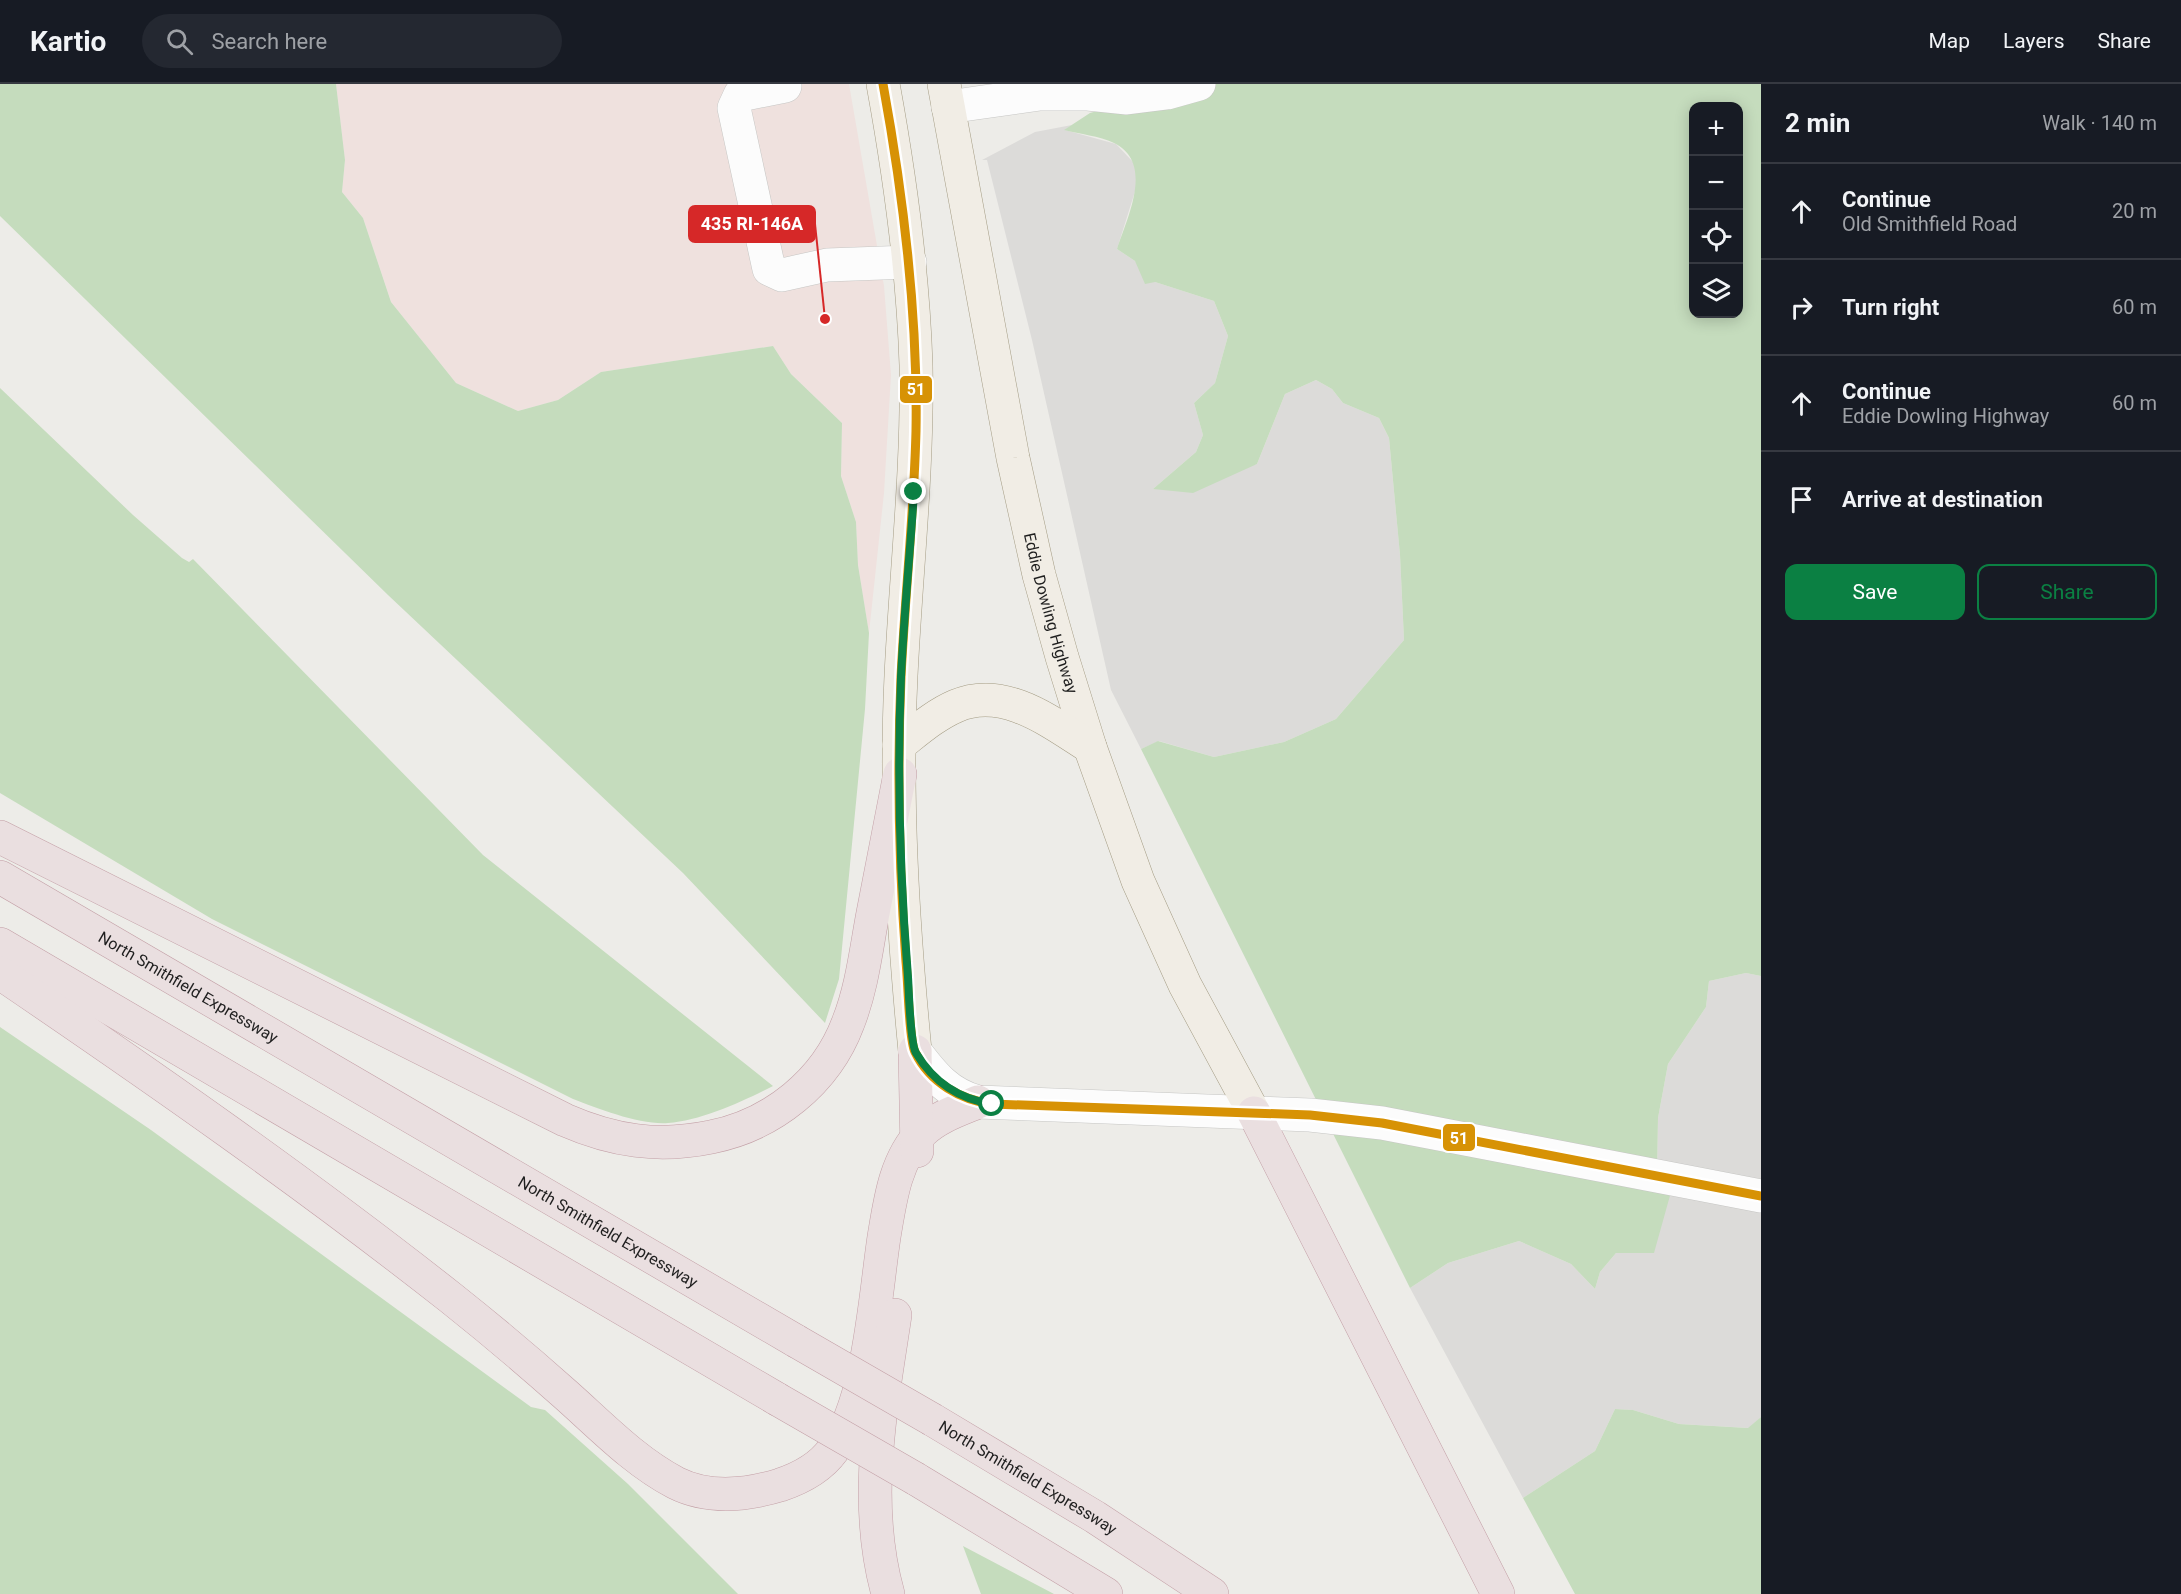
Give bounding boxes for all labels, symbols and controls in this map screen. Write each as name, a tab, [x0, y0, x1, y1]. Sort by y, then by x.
search box	[142, 14, 562, 68]
text: Kartio	[30, 25, 106, 58]
icon: search	[163, 25, 196, 58]
text: Search here	[211, 29, 327, 54]
text: Map	[1928, 29, 1970, 53]
text: Layers	[2003, 29, 2064, 53]
text: Share	[2097, 29, 2151, 53]
map controls	[1689, 102, 1743, 318]
button: +	[1689, 102, 1743, 156]
text: 2 min	[1785, 108, 1850, 138]
text: Walk · 140 m	[2042, 111, 2157, 135]
button: −	[1689, 156, 1743, 210]
text: Continue	[1842, 187, 1931, 212]
icon: ahead	[1785, 195, 1818, 228]
text: 20 m	[2112, 199, 2157, 223]
callout: 435 RI-146A	[689, 206, 815, 242]
button: locate	[1689, 210, 1743, 264]
text: Old Smithfield Road	[1842, 212, 2017, 236]
text: 435 RI-146A	[701, 213, 804, 234]
button: layers	[1689, 264, 1743, 318]
icon: right	[1785, 291, 1818, 324]
text: Turn right	[1842, 295, 1939, 320]
text: 60 m	[2112, 295, 2157, 319]
line badge: 51	[899, 375, 933, 404]
text: Continue	[1842, 379, 1931, 404]
text: 51	[907, 380, 925, 399]
icon: ahead	[1785, 387, 1818, 420]
text: 60 m	[2112, 391, 2157, 415]
text: Eddie Dowling Highway	[1842, 404, 2049, 428]
route end	[900, 478, 926, 504]
icon: arrive	[1785, 483, 1818, 516]
text: Arrive at destination	[1842, 487, 2043, 512]
street label: Eddie Dowling Highway	[1020, 531, 1082, 696]
button: Save	[1785, 564, 1965, 620]
button: Share	[1977, 564, 2157, 620]
street label: North Smithfield Expressway	[95, 927, 282, 1047]
route start	[978, 1090, 1004, 1116]
line badge: 51	[1442, 1123, 1476, 1152]
text: 51	[1450, 1129, 1468, 1148]
street label: North Smithfield Expressway	[515, 1172, 701, 1292]
street label: North Smithfield Expressway	[935, 1417, 1121, 1539]

